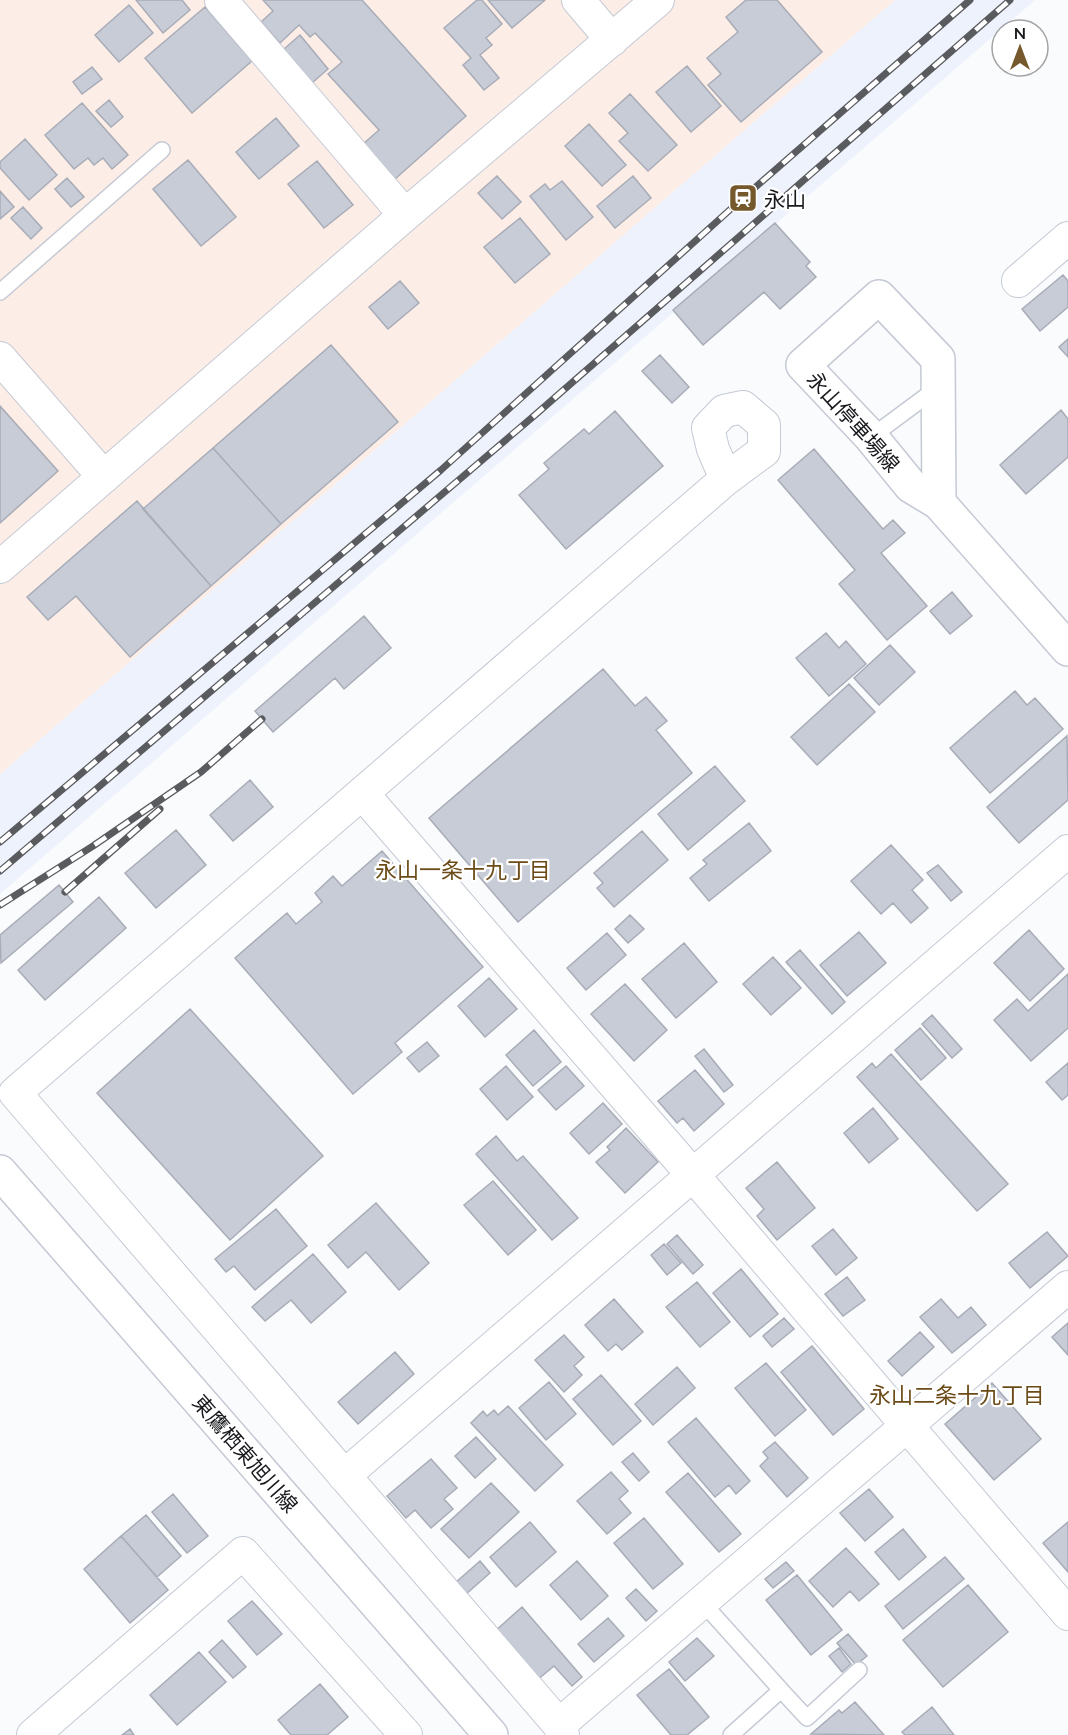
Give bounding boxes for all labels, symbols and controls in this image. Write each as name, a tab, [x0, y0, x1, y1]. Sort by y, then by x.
north arrow	[990, 18, 1050, 78]
text: N	[1014, 23, 1026, 42]
station icon: 永山	[727, 182, 759, 214]
place label: 永山	[764, 186, 806, 211]
street label: 永山停車場線	[803, 366, 905, 476]
district label: 永山一条十九丁目	[375, 856, 551, 883]
district label: 永山二条十九丁目	[869, 1381, 1045, 1408]
street label: 東鷹栖東旭川線	[188, 1389, 304, 1517]

